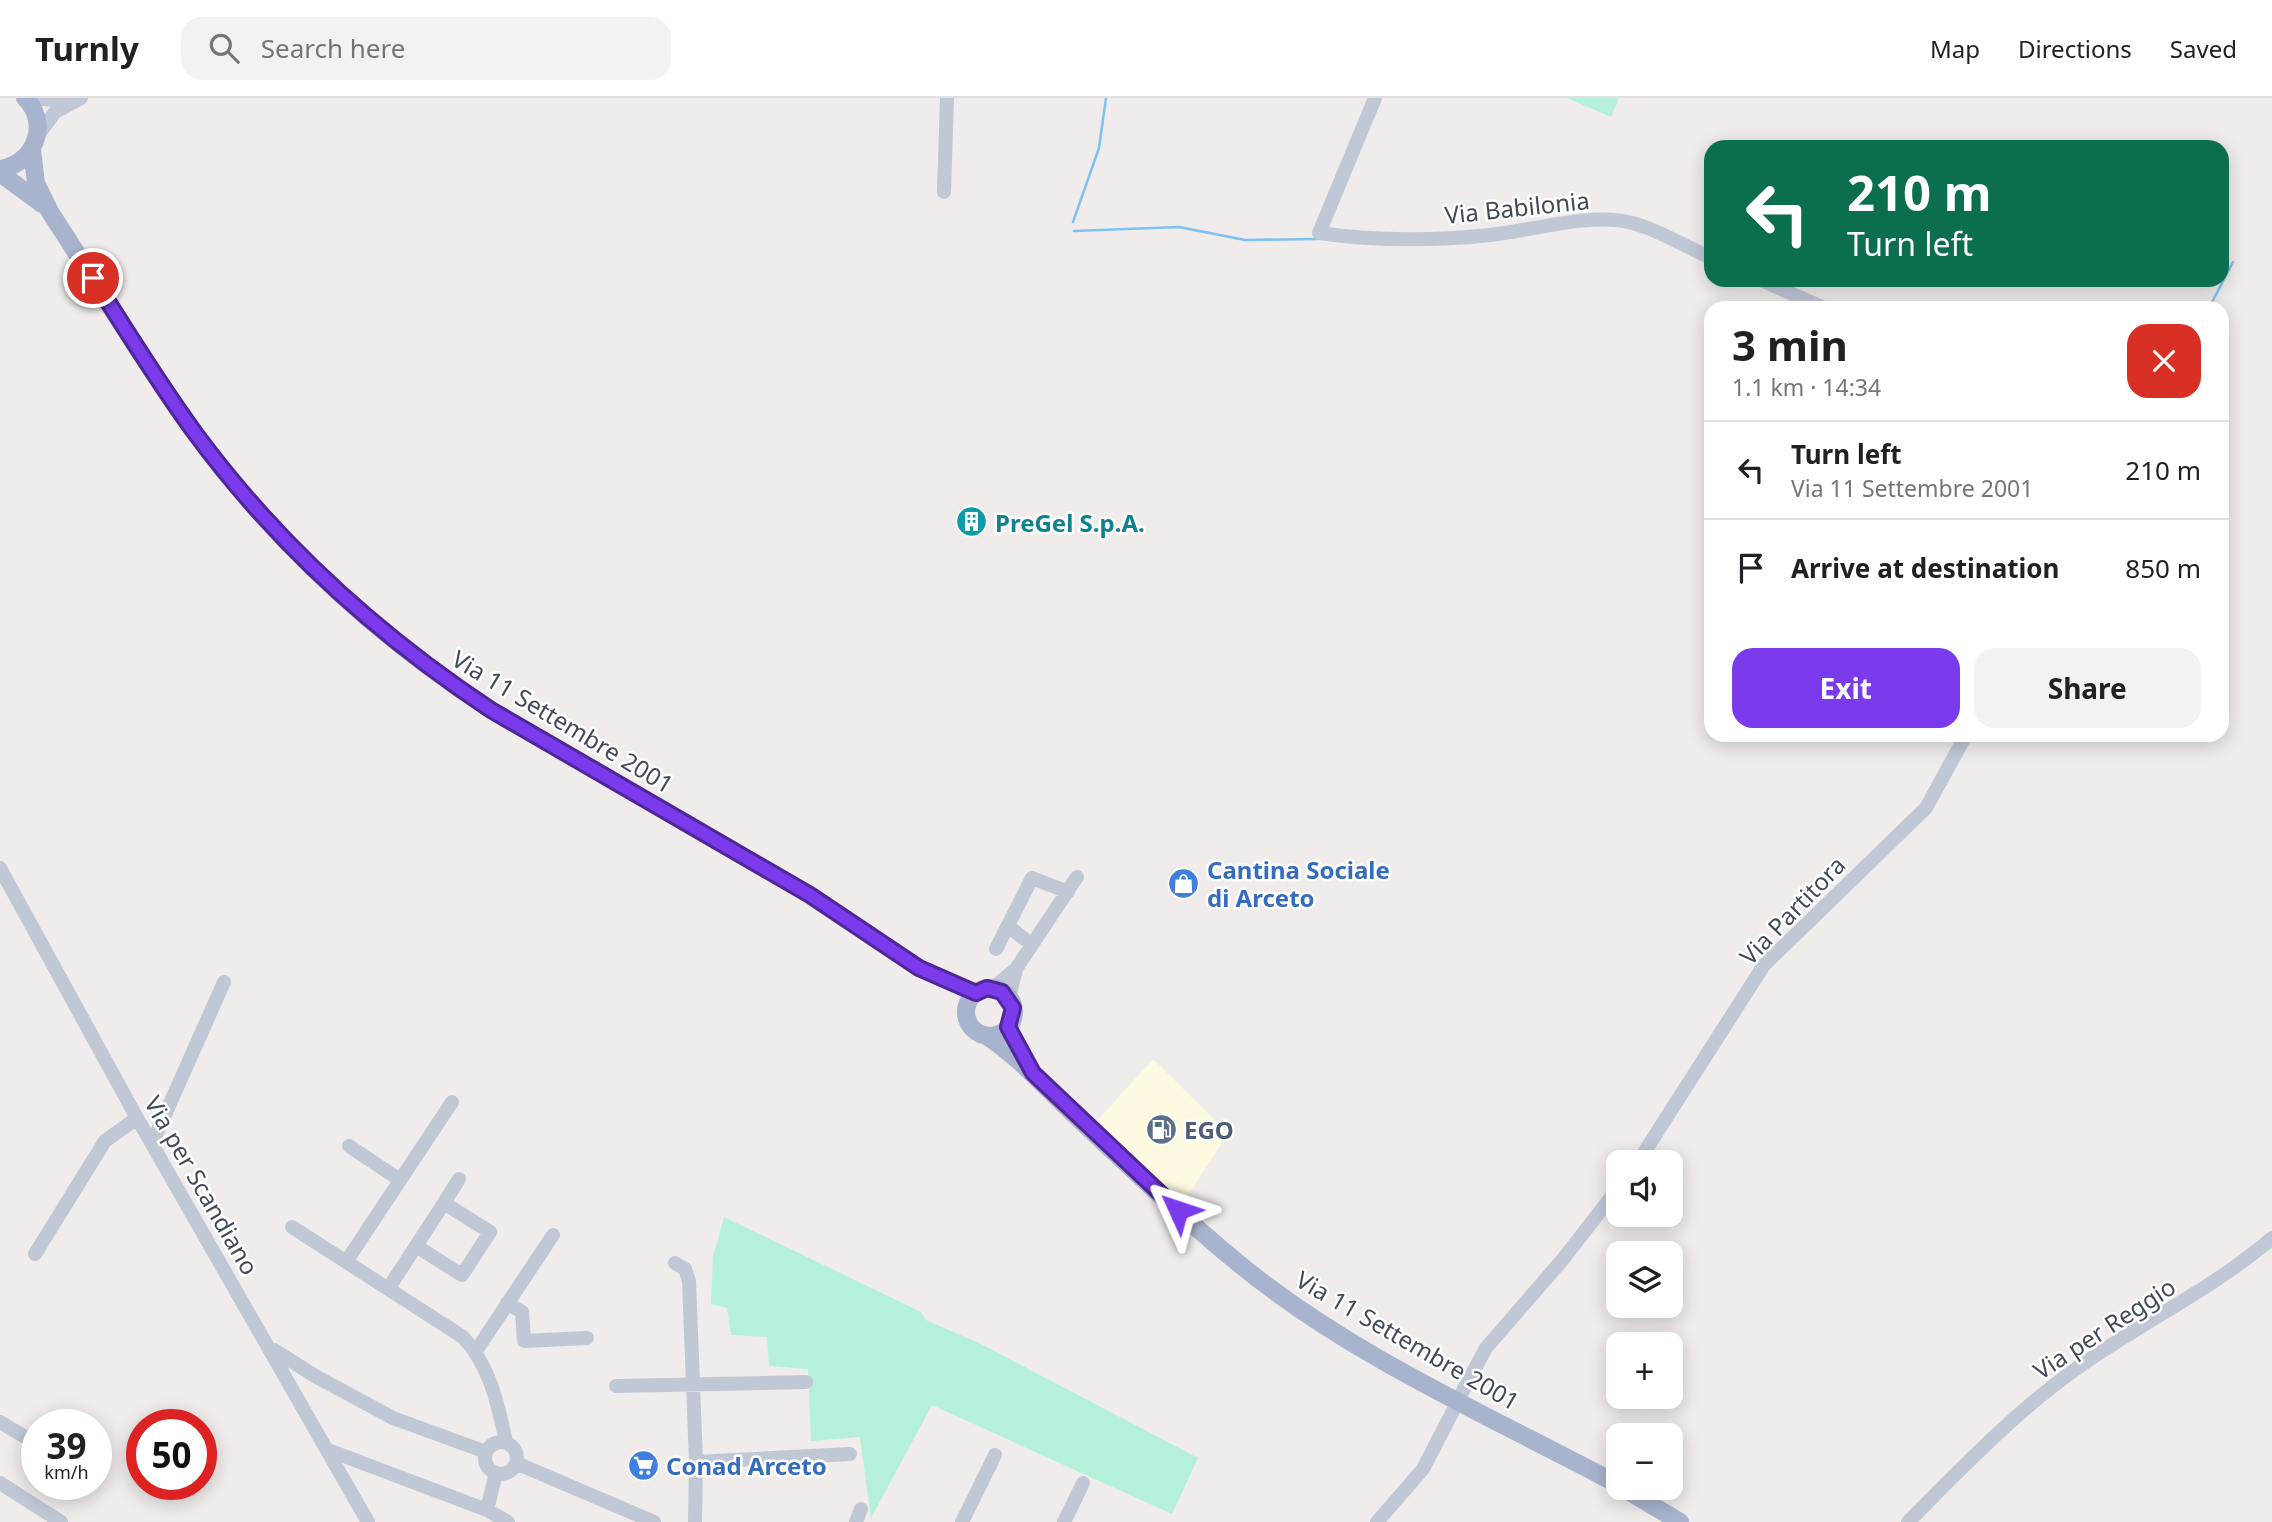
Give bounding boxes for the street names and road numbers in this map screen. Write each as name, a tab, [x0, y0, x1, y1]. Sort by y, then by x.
street label: Via Babilonia	[1443, 183, 1591, 231]
street label: Via 11 Settembre 2001	[446, 642, 680, 800]
street label: Via Partitora	[1732, 848, 1852, 972]
street label: Via per Scandiano	[137, 1089, 267, 1281]
street label: Via 11 Settembre 2001	[1290, 1262, 1526, 1418]
street label: Via per Reggio	[2026, 1270, 2182, 1386]

